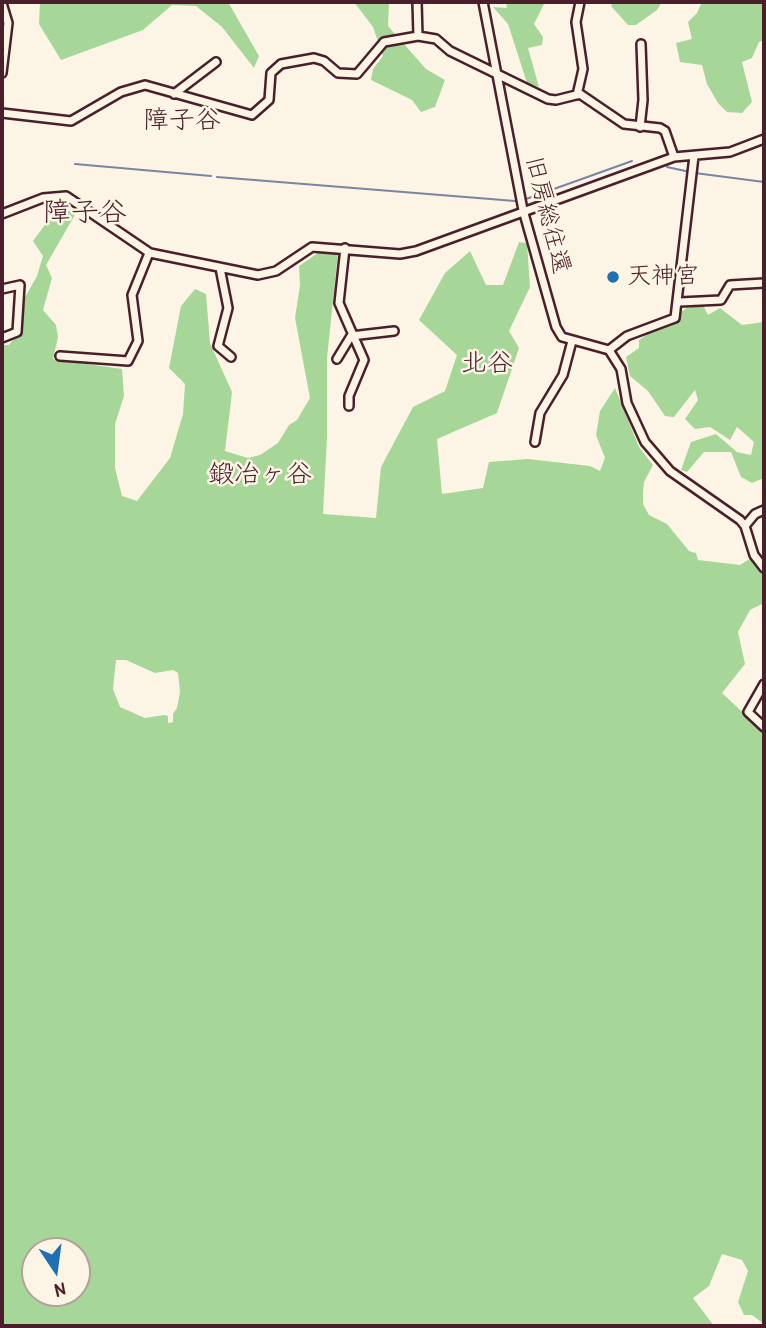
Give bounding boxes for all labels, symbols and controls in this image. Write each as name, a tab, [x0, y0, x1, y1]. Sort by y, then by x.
district label: 障子谷	[143, 105, 221, 137]
street label: 旧房総往還	[519, 153, 575, 277]
district label: 障子谷	[43, 197, 127, 231]
place label: 天神宮	[627, 263, 699, 291]
marker: 天神宮	[605, 269, 621, 285]
district label: 北谷	[461, 348, 513, 380]
district label: 鍛冶ヶ谷	[208, 459, 312, 491]
north arrow	[21, 1237, 91, 1307]
text: N	[52, 1277, 68, 1304]

